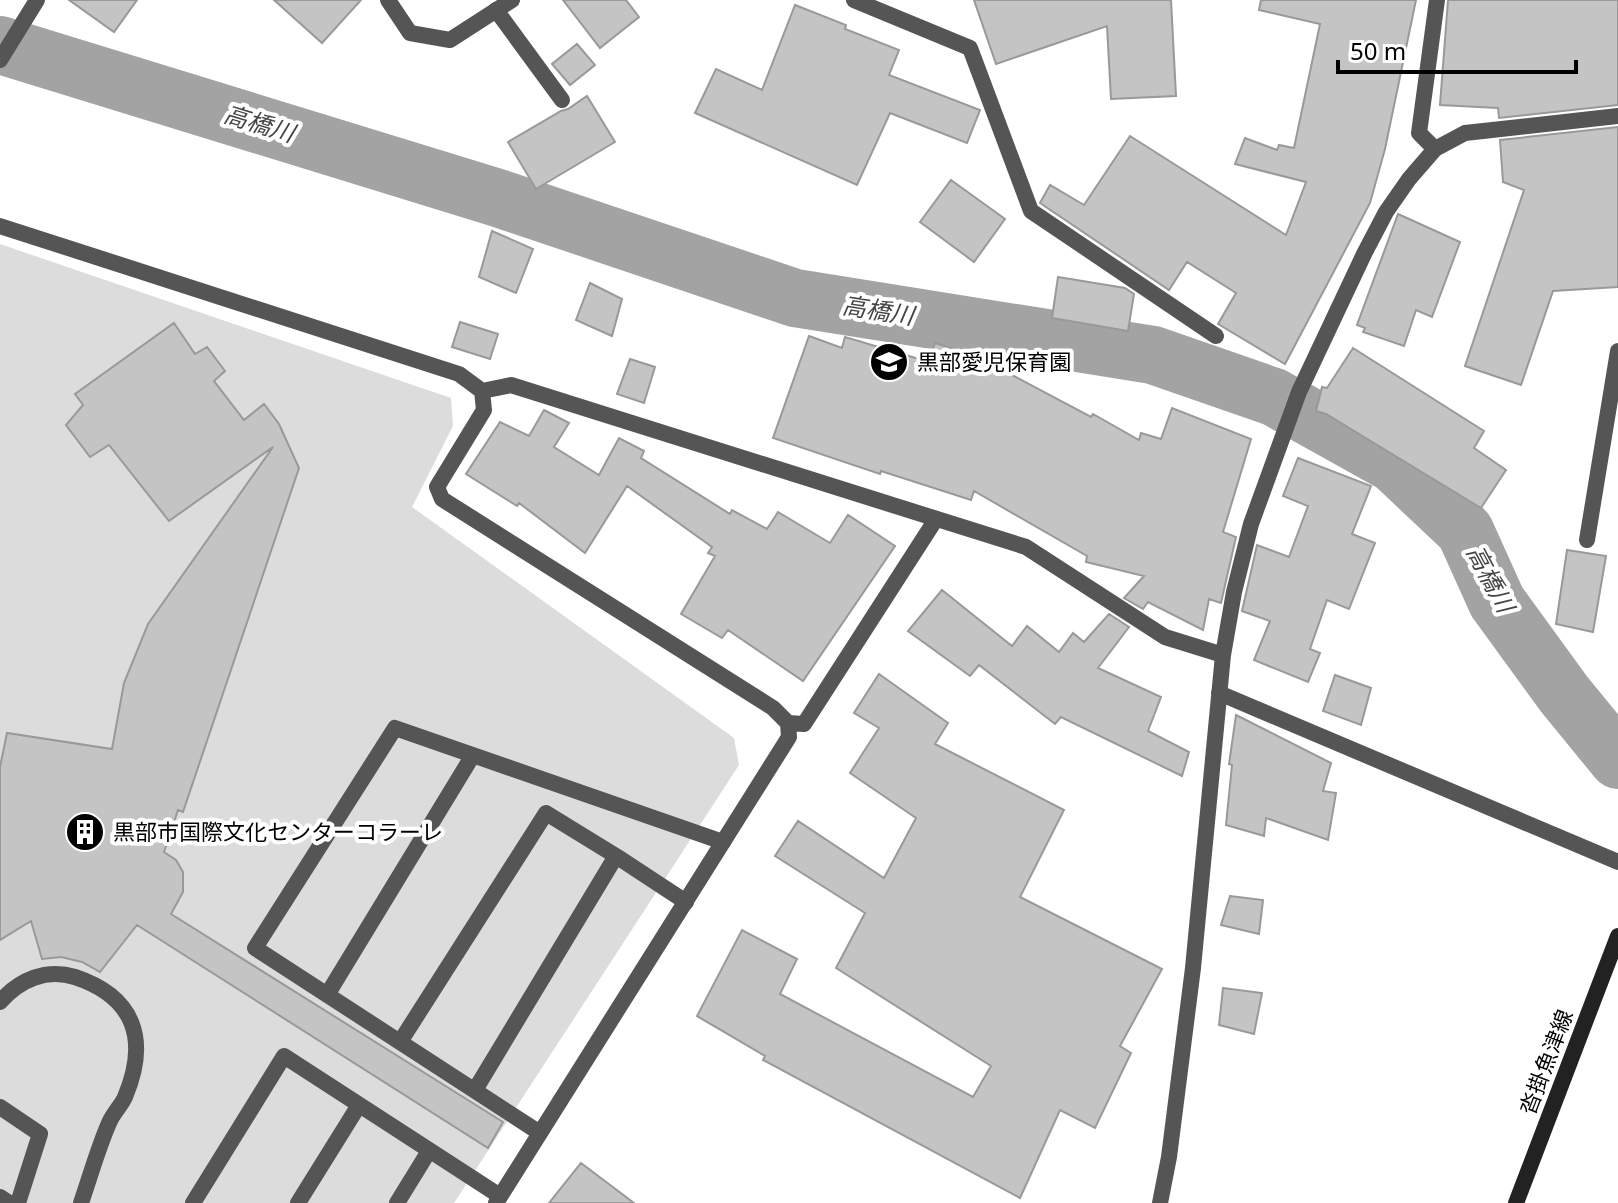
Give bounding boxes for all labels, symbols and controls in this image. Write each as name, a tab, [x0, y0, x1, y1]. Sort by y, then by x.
scale bar	[1338, 24, 1576, 74]
text: 50 m	[1350, 34, 1406, 67]
water label: 高橋川	[220, 96, 302, 150]
water label: 高橋川	[840, 288, 919, 332]
school or university icon: 黒部愛児保育園	[868, 341, 910, 383]
place label: 黒部愛児保育園	[917, 346, 1071, 376]
water label: 高橋川	[1460, 539, 1524, 620]
building icon: 黒部市国際文化センターコラーレ	[64, 811, 106, 853]
place label: 黒部市国際文化センターコラーレ	[113, 816, 443, 846]
street label: 沓掛魚津線	[1511, 1005, 1579, 1118]

